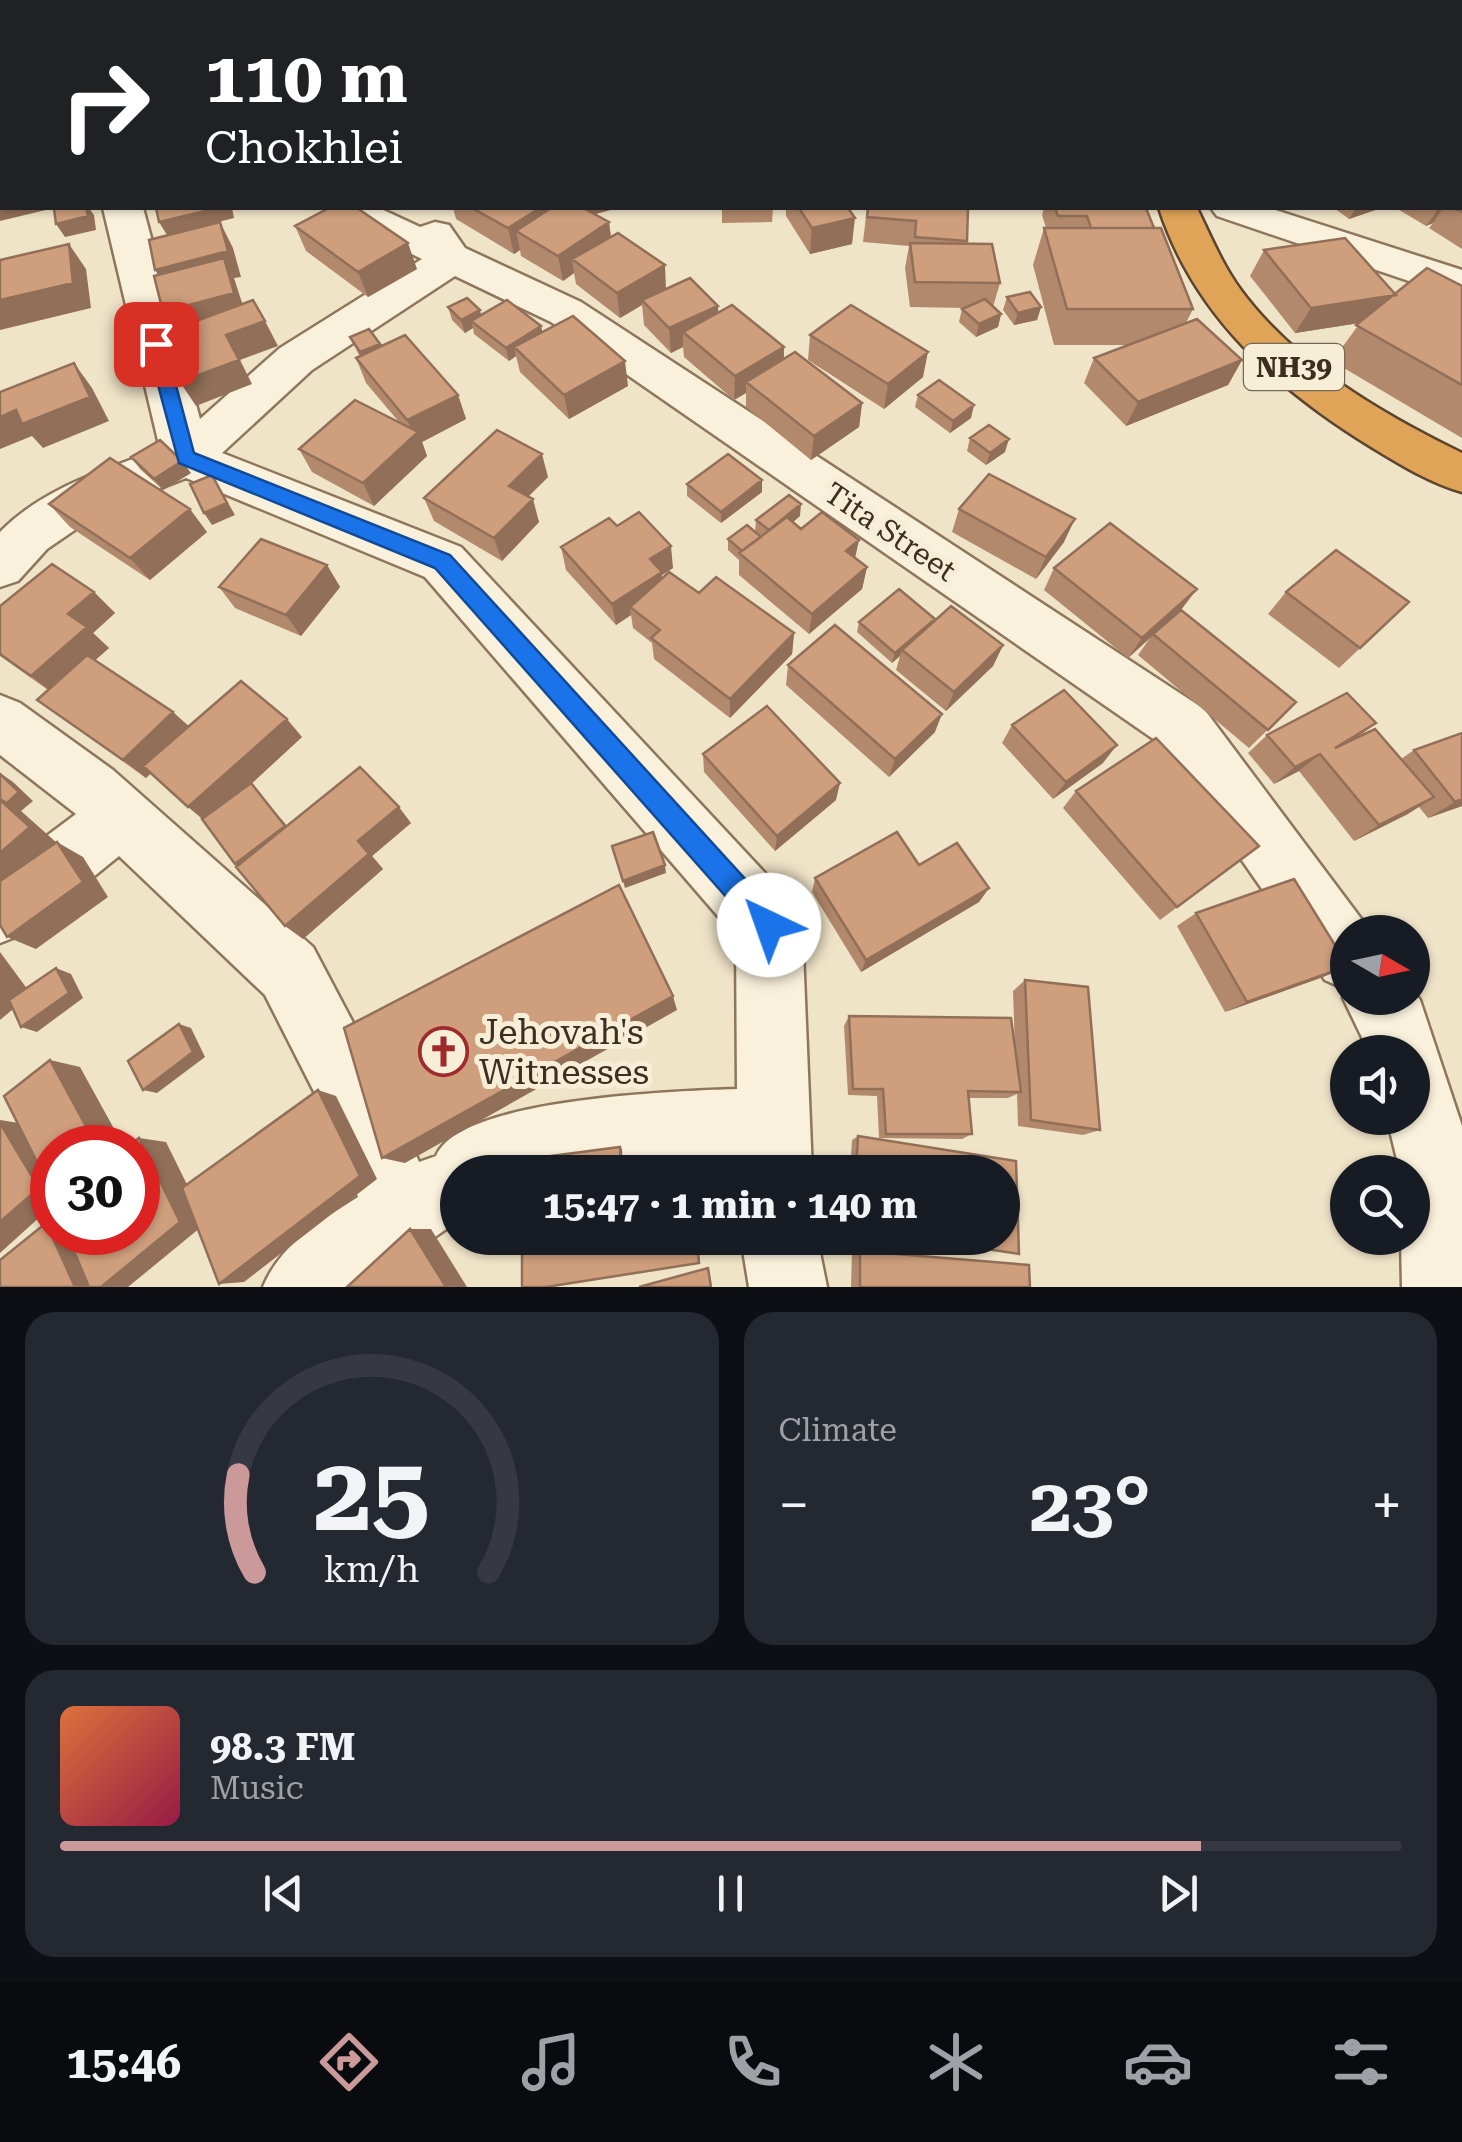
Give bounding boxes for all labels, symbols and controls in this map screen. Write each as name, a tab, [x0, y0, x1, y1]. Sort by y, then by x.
text: 110 m	[205, 37, 408, 119]
icon: right	[40, 40, 170, 170]
text: Chokhlei	[205, 121, 403, 174]
pin	[114, 302, 199, 387]
icon: arrive	[129, 317, 184, 372]
road number: NH39	[1244, 344, 1344, 390]
street label: Tita Street	[818, 475, 962, 588]
position arrow	[717, 873, 821, 977]
north arrow	[1330, 915, 1430, 1015]
map controls	[1330, 915, 1430, 1255]
place label: Jehovah's Witnesses	[479, 1012, 649, 1093]
church icon: Jehovah's Witnesses	[418, 1026, 470, 1078]
button: sound	[1330, 1035, 1430, 1135]
speed limit sign: 30	[30, 1125, 160, 1255]
button: search	[1330, 1155, 1430, 1255]
text: 15:47 · 1 min · 140 m	[543, 1183, 917, 1227]
text: Climate	[779, 1411, 897, 1449]
text: 25	[314, 1434, 430, 1555]
text: 23°	[1030, 1461, 1151, 1549]
text: −	[779, 1473, 809, 1537]
text: +	[1371, 1473, 1402, 1537]
text: km/h	[324, 1549, 420, 1591]
text: 98.3 FM	[210, 1725, 356, 1769]
text: Music	[210, 1769, 304, 1807]
icon: previous	[256, 1866, 311, 1921]
icon: pause	[703, 1866, 758, 1921]
icon: next	[1151, 1866, 1206, 1921]
icon: directions	[314, 2027, 384, 2097]
icon: music	[516, 2027, 586, 2097]
icon: phone	[718, 2027, 788, 2097]
icon: climate	[921, 2027, 991, 2097]
icon: car	[1123, 2027, 1193, 2097]
icon: filters	[1326, 2027, 1396, 2097]
text: 15:46	[66, 2036, 181, 2089]

